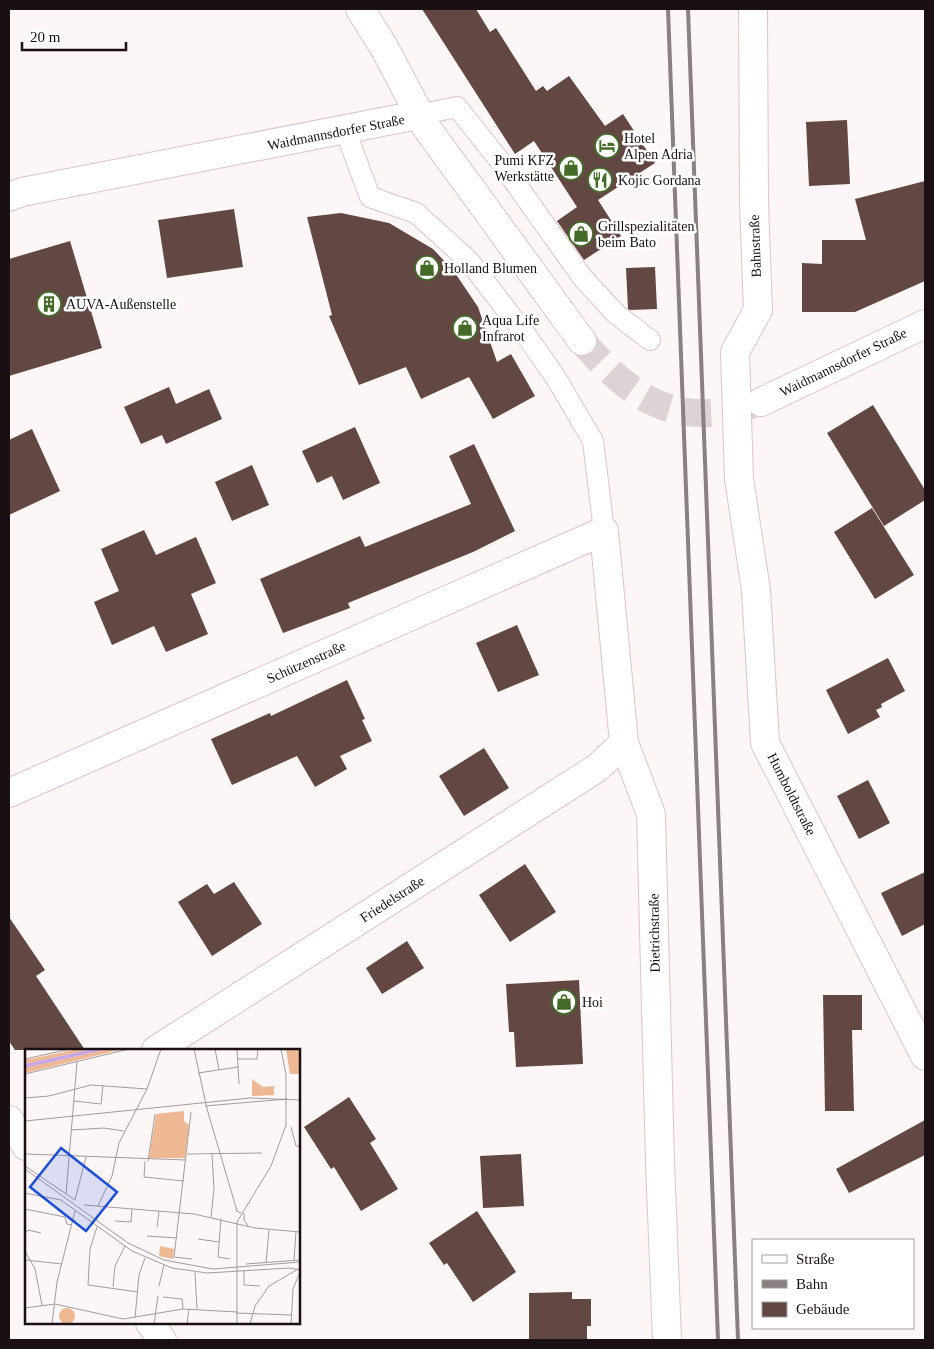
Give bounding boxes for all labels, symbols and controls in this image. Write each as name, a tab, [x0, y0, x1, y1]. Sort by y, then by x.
scale bar	[22, 20, 126, 52]
text: 20 m	[30, 29, 61, 45]
street label: Waidmannsdorfer Straße	[266, 112, 406, 153]
place label: Hotel Alpen Adria	[624, 131, 694, 162]
hotel icon: Hotel Alpen Adria	[594, 133, 620, 159]
place label: Pumi KFZ Werkstätte	[494, 153, 554, 184]
shop icon: Pumi KFZ Werkstätte	[558, 155, 584, 181]
restaurant icon: Kojic Gordana	[587, 167, 613, 193]
place label: Kojic Gordana	[618, 173, 702, 188]
street label: Bahnstraße	[747, 214, 764, 278]
place label: Grillspezialitäten beim Bato	[598, 219, 694, 250]
shop icon: Grillspezialitäten beim Bato	[568, 221, 594, 247]
shop icon: Holland Blumen	[414, 255, 440, 281]
place label: Holland Blumen	[444, 261, 537, 276]
building icon: AUVA-Außenstelle	[36, 291, 62, 317]
place label: AUVA-Außenstelle	[66, 297, 176, 312]
place label: Aqua Life Infrarot	[482, 313, 539, 344]
shop icon: Aqua Life Infrarot	[452, 315, 478, 341]
street label: Waidmannsdorfer Straße	[777, 325, 909, 400]
street label: Schützenstraße	[264, 638, 348, 687]
street label: Humboldtstraße	[764, 751, 819, 838]
street label: Friedelstraße	[358, 873, 427, 926]
street label: Dietrichstraße	[646, 893, 663, 973]
shop icon: Hoi	[551, 989, 577, 1015]
place label: Hoi	[582, 995, 603, 1010]
inset map	[25, 1049, 300, 1324]
legend	[752, 1239, 914, 1329]
text: Straße	[796, 1251, 835, 1267]
text: Bahn	[796, 1276, 828, 1292]
text: Gebäude	[796, 1301, 850, 1317]

